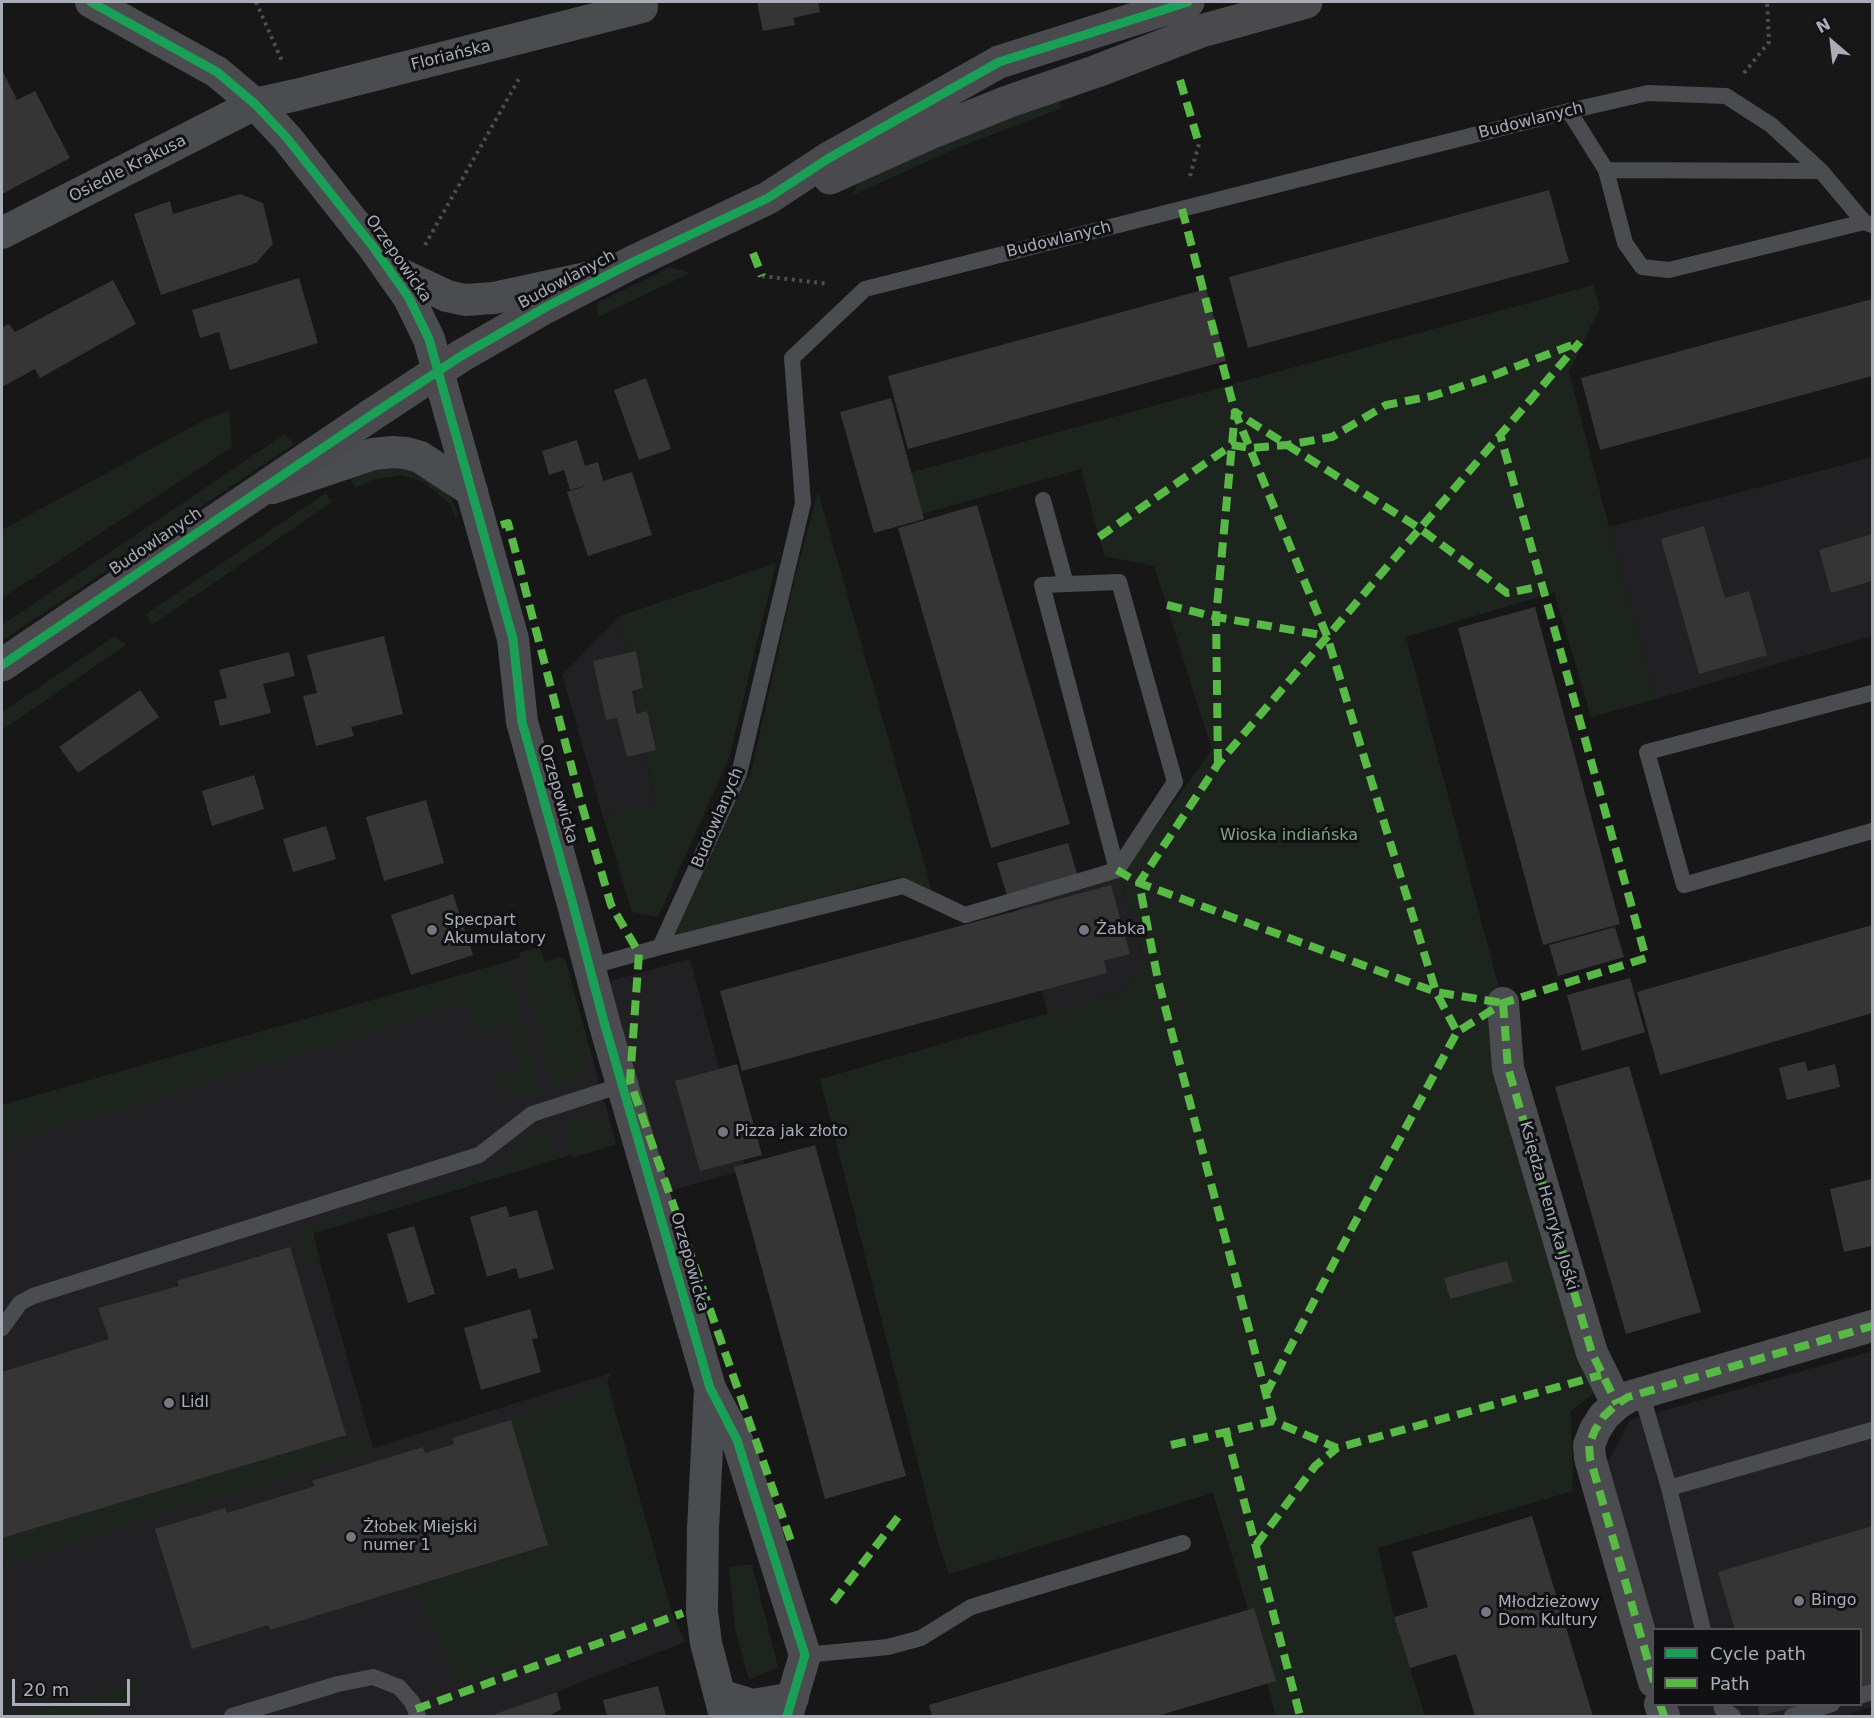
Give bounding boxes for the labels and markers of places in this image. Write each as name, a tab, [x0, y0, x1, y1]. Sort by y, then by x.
place label: Specpart Akumulatory	[444, 911, 546, 949]
place label: Żabka	[1096, 920, 1146, 940]
marker: Specpart Akumulatory	[425, 923, 439, 937]
marker: Żabka	[1077, 923, 1091, 937]
place label: Pizza jak złoto	[735, 1122, 848, 1142]
marker: Pizza jak złoto	[716, 1125, 730, 1139]
place label: Lidl	[181, 1393, 209, 1413]
marker: Lidl	[162, 1396, 176, 1410]
place label: Żłobek Miejski numer 1	[363, 1518, 477, 1556]
marker: Żłobek Miejski numer 1	[344, 1530, 358, 1544]
place label: Bingo	[1811, 1591, 1857, 1611]
place label: Młodzieżowy Dom Kultury	[1498, 1593, 1600, 1631]
marker: Bingo	[1792, 1594, 1806, 1608]
marker: Młodzieżowy Dom Kultury	[1479, 1605, 1493, 1619]

